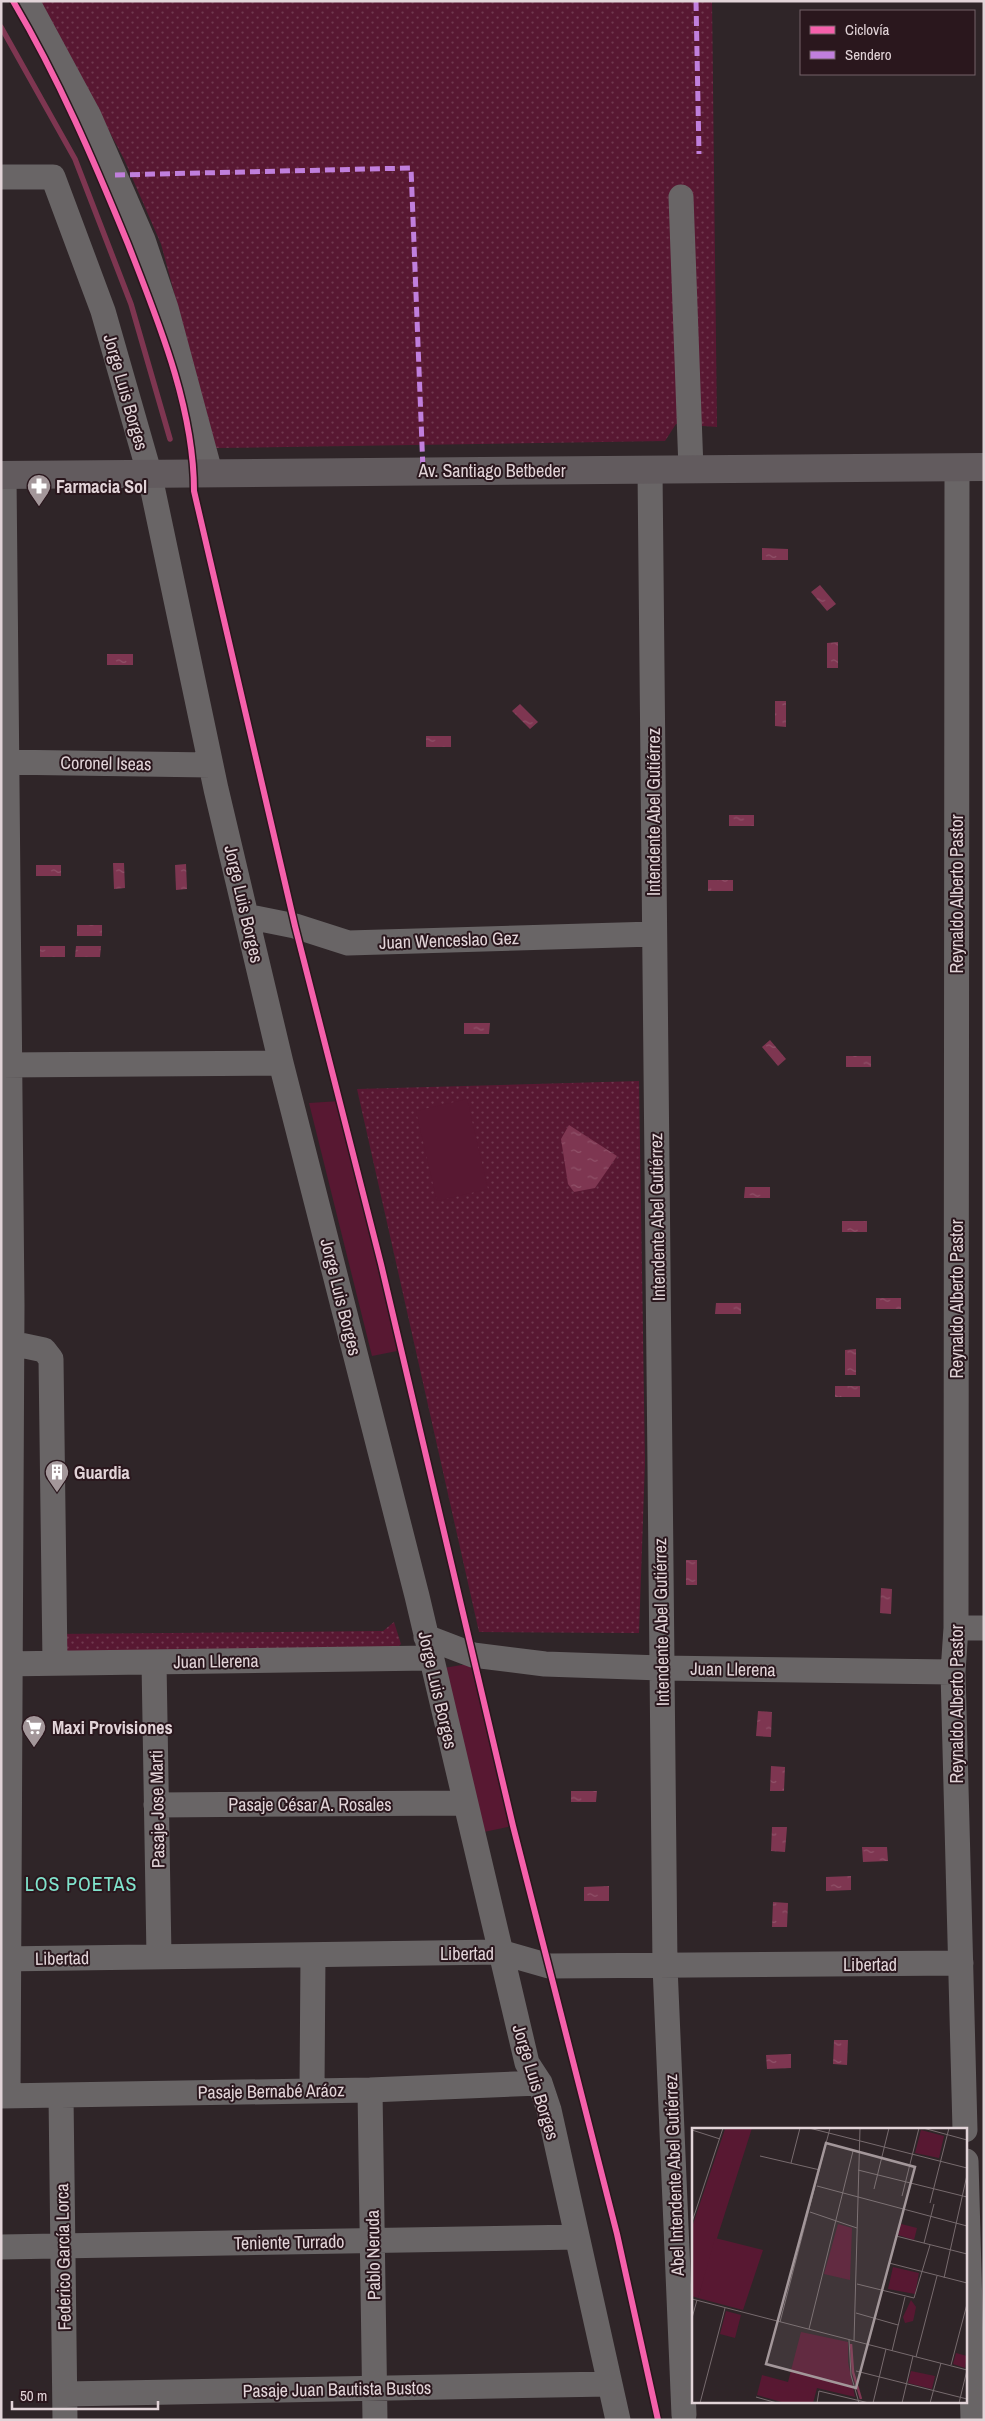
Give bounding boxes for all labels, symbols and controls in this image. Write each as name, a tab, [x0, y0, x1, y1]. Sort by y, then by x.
legend	[800, 10, 975, 75]
text: Ciclovía	[845, 19, 890, 40]
text: Sendero	[845, 44, 892, 65]
street label: Jorge Luis Borges	[97, 331, 155, 453]
street label: Av. Santiago Betbeder	[417, 458, 566, 483]
pharmacy icon: Farmacia Sol	[26, 473, 52, 507]
place label: Farmacia Sol	[56, 474, 147, 499]
street label: Intendente Abel Gutiérrez	[641, 728, 666, 896]
street label: Coronel Iseas	[60, 750, 152, 776]
street label: Reynaldo Alberto Pastor	[944, 814, 969, 974]
street label: Jorge Luis Borges	[218, 843, 270, 965]
street label: Juan Wenceslao Gez	[379, 925, 519, 955]
street label: Intendente Abel Gutiérrez	[643, 1133, 671, 1301]
street label: Reynaldo Alberto Pastor	[944, 1219, 969, 1379]
street label: Jorge Luis Borges	[314, 1236, 368, 1358]
building icon: Guardia	[44, 1459, 70, 1493]
place label: Guardia	[74, 1460, 131, 1485]
street label: Intendente Abel Gutiérrez	[647, 1538, 675, 1706]
street label: Reynaldo Alberto Pastor	[944, 1624, 969, 1784]
street label: Jorge Luis Borges	[412, 1629, 464, 1751]
street label: Juan Llerena	[173, 1648, 259, 1674]
street label: Juan Llerena	[690, 1656, 776, 1682]
supermarket icon: Maxi Provisiones	[21, 1714, 47, 1748]
place label: Maxi Provisiones	[52, 1715, 173, 1740]
street label: Pasaje Jose Marti	[143, 1750, 171, 1868]
street label: Pasaje César A. Rosales	[228, 1792, 392, 1817]
district label: LOS POETAS	[25, 1870, 137, 1897]
street label: Libertad	[440, 1941, 494, 1966]
street label: Libertad	[35, 1945, 89, 1971]
street label: Libertad	[843, 1952, 897, 1977]
street label: Jorge Luis Borges	[507, 2021, 565, 2143]
street label: Abel Intendente Abel Gutiérrez	[658, 2074, 690, 2277]
street label: Pasaje Bernabé Aráoz	[197, 2077, 345, 2105]
inset map	[692, 2128, 968, 2404]
street label: Federico García Lorca	[49, 2183, 77, 2331]
street label: Pablo Neruda	[360, 2210, 386, 2300]
street label: Teniente Turrado	[233, 2229, 345, 2255]
street label: Pasaje Juan Bautista Bustos	[242, 2375, 432, 2403]
scale bar	[12, 2378, 159, 2410]
text: 50 m	[20, 2385, 47, 2406]

